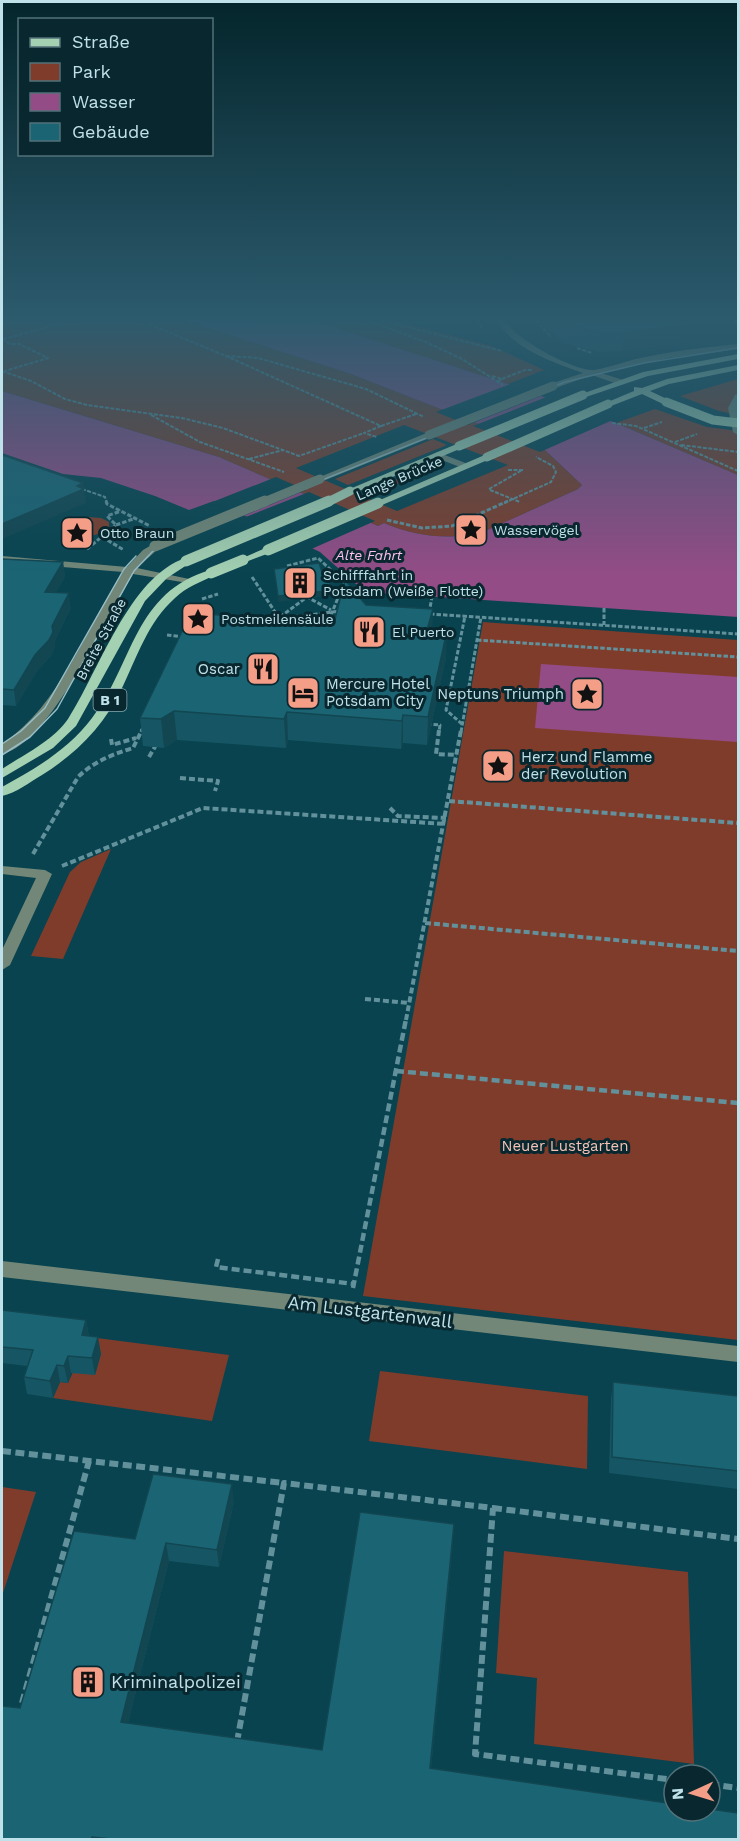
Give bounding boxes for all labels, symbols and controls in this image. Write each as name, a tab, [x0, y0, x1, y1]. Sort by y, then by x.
legend	[18, 18, 213, 156]
text: Straße	[72, 31, 130, 52]
text: Park	[72, 61, 111, 82]
text: Wasser	[72, 91, 135, 112]
text: Gebäude	[72, 121, 150, 142]
street label: Lange Brücke	[353, 453, 445, 503]
place icon: Wasservögel	[453, 512, 489, 548]
place icon: Otto Braun	[59, 515, 95, 551]
place label: Wasservögel	[494, 522, 580, 538]
place label: Otto Braun	[100, 525, 174, 541]
water label: Alte Fahrt	[335, 547, 403, 563]
building icon: Schifffahrt in Potsdam (Weiße Flotte)	[282, 565, 318, 601]
place label: Schifffahrt in Potsdam (Weiße Flotte)	[323, 567, 483, 599]
street label: Breite Straße	[73, 595, 129, 683]
place icon: Postmeilensäule	[180, 601, 216, 637]
place label: Postmeilensäule	[221, 611, 334, 627]
restaurant icon: El Puerto	[351, 614, 387, 650]
place label: El Puerto	[392, 624, 454, 640]
restaurant icon: Oscar	[245, 651, 281, 687]
place label: Oscar	[198, 660, 240, 678]
hotel icon: Mercure Hotel Potsdam City	[285, 675, 321, 711]
place label: Mercure Hotel Potsdam City	[326, 675, 430, 710]
place icon: Neptuns Triumph	[569, 676, 605, 712]
place label: Neptuns Triumph	[437, 685, 564, 703]
road number: B 1	[94, 689, 126, 711]
place icon: Herz und Flamme der Revolution	[480, 748, 516, 784]
place label: Herz und Flamme der Revolution	[521, 748, 652, 783]
park label: Neuer Lustgarten	[502, 1137, 628, 1155]
street label: Am Lustgartenwall	[287, 1291, 454, 1332]
building icon: Kriminalpolizei	[70, 1664, 106, 1700]
place label: Kriminalpolizei	[111, 1671, 241, 1692]
north arrow	[662, 1763, 722, 1823]
text: N	[668, 1787, 687, 1801]

